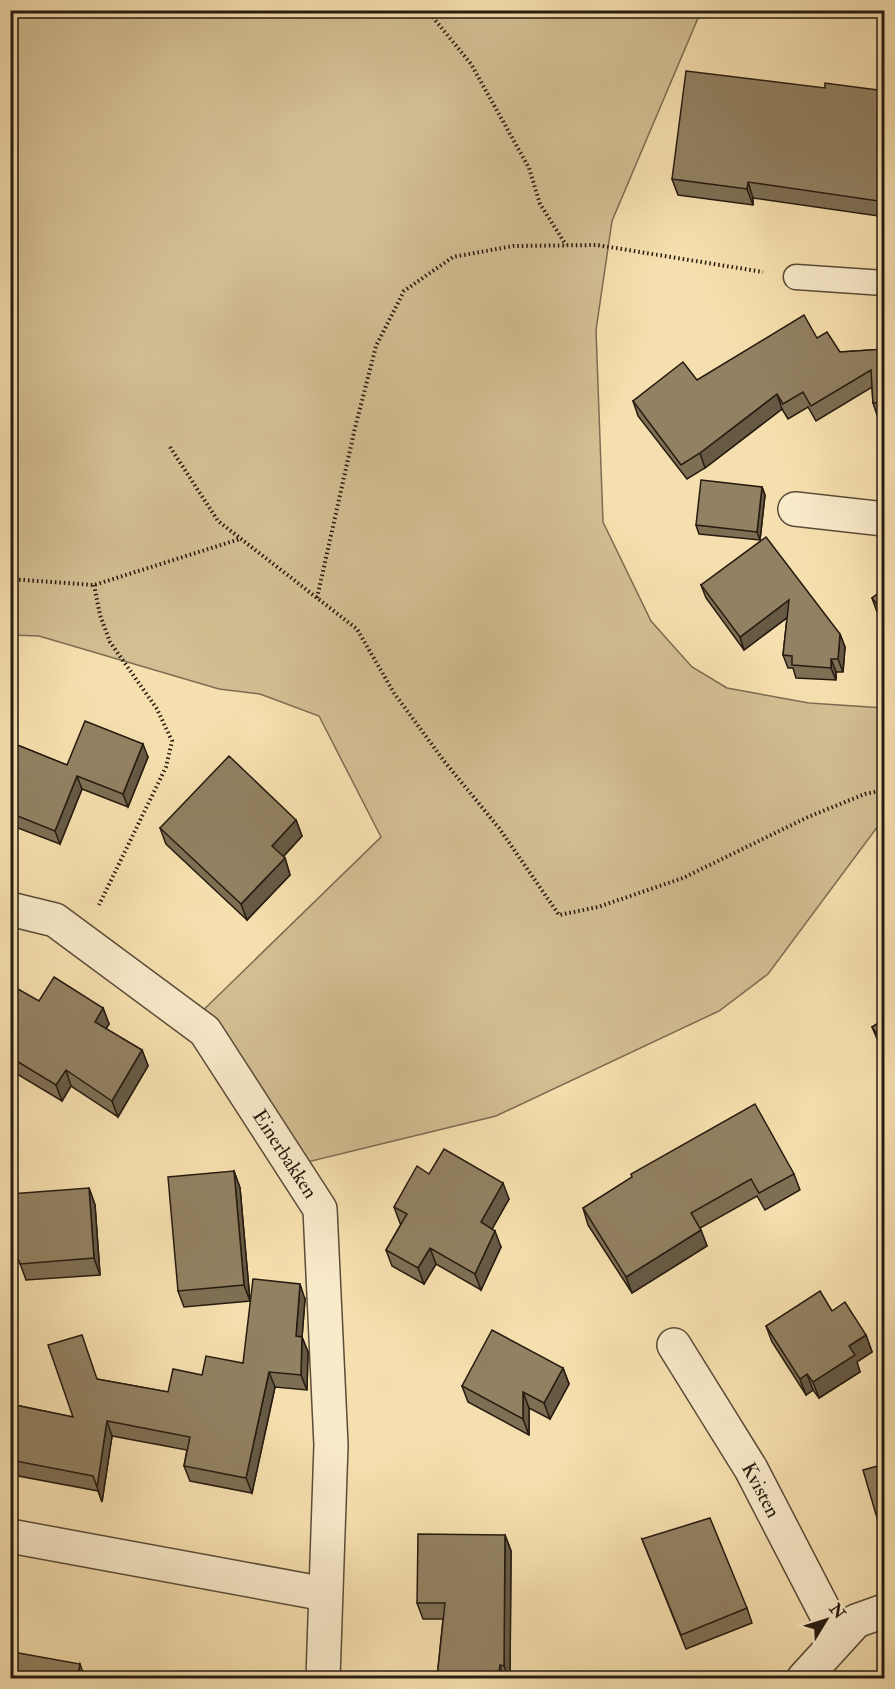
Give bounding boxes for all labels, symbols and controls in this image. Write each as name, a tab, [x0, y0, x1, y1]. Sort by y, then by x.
street label: Einerbakken	[247, 1105, 323, 1203]
street label: Kvisten	[736, 1458, 786, 1522]
north arrow	[796, 1590, 856, 1650]
text: N	[824, 1599, 850, 1624]

